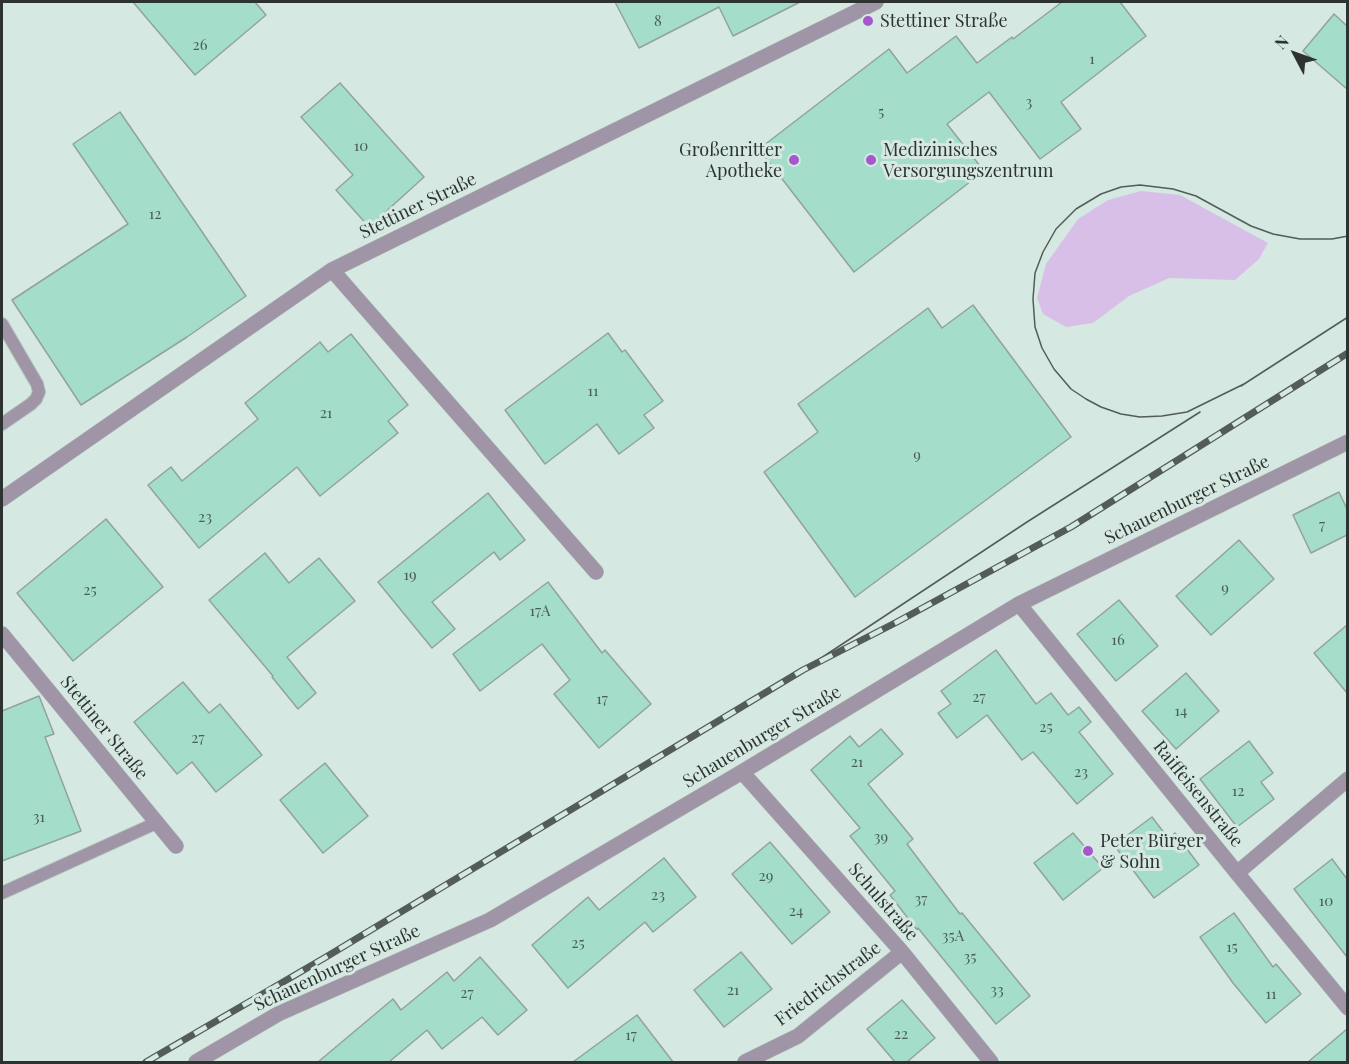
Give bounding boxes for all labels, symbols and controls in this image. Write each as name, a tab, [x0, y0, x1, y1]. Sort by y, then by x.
place label: Stettiner Straße	[880, 10, 1008, 32]
house number: 8	[654, 12, 662, 30]
marker: Stettiner Straße	[861, 14, 875, 28]
north arrow	[1265, 24, 1325, 84]
text: N	[1269, 31, 1293, 53]
house number: 26	[193, 36, 207, 54]
house number: 1	[1089, 50, 1095, 68]
house number: 3	[1026, 93, 1032, 111]
house number: 5	[878, 103, 884, 121]
house number: 10	[354, 137, 368, 155]
place label: Großenritter Apotheke	[679, 139, 782, 182]
place label: Medizinisches Versorgungszentrum	[883, 139, 1054, 182]
marker: Großenritter Apotheke	[787, 153, 801, 167]
marker: Medizinisches Versorgungszentrum	[864, 153, 878, 167]
street label: Stettiner Straße	[356, 168, 480, 244]
house number: 12	[149, 205, 161, 223]
house number: 11	[587, 382, 599, 400]
house number: 21	[320, 404, 332, 422]
house number: 9	[913, 446, 921, 464]
street label: Schauenburger Straße	[1101, 451, 1273, 549]
house number: 23	[198, 508, 212, 526]
house number: 7	[1319, 516, 1325, 534]
house number: 19	[403, 566, 417, 584]
house number: 9	[1221, 579, 1229, 597]
house number: 25	[83, 581, 97, 599]
house number: 17A	[529, 602, 551, 620]
house number: 16	[1111, 631, 1125, 649]
street label: Stettiner Straße	[55, 672, 153, 784]
street label: Schauenburger Straße	[679, 681, 845, 793]
house number: 27	[972, 688, 986, 706]
house number: 17	[596, 690, 608, 708]
house number: 14	[1175, 702, 1187, 720]
house number: 25	[1039, 718, 1053, 736]
house number: 27	[191, 729, 205, 747]
street label: Raiffeisenstraße	[1148, 736, 1248, 852]
house number: 21	[851, 753, 863, 771]
house number: 23	[1074, 763, 1088, 781]
house number: 12	[1232, 782, 1244, 800]
house number: 31	[33, 808, 45, 826]
house number: 39	[874, 828, 888, 846]
place label: Peter Bürger & Sohn	[1100, 830, 1204, 872]
marker: Peter Bürger & Sohn	[1081, 844, 1095, 858]
street label: Schulstraße	[843, 859, 923, 945]
house number: 29	[759, 867, 773, 885]
house number: 23	[651, 886, 665, 904]
house number: 37	[915, 890, 927, 908]
house number: 10	[1319, 892, 1333, 910]
house number: 24	[789, 902, 803, 920]
street label: Schauenburger Straße	[251, 920, 423, 1016]
house number: 35A	[942, 927, 964, 945]
house number: 25	[571, 934, 585, 952]
street label: Friedrichstraße	[771, 937, 885, 1031]
house number: 15	[1226, 938, 1238, 956]
house number: 35	[964, 948, 976, 966]
house number: 21	[727, 981, 739, 999]
house number: 33	[990, 981, 1004, 999]
house number: 27	[460, 984, 474, 1002]
house number: 11	[1265, 985, 1277, 1003]
house number: 22	[894, 1025, 908, 1043]
house number: 17	[625, 1026, 637, 1044]

